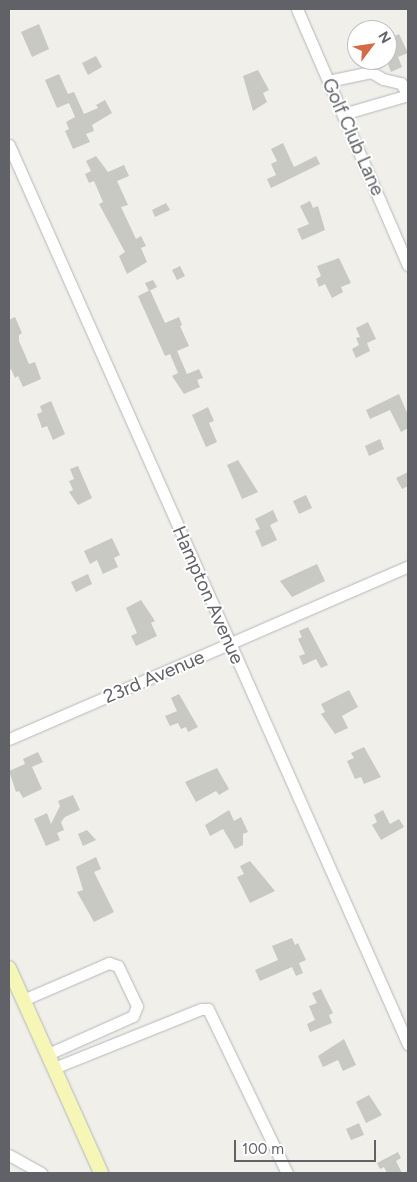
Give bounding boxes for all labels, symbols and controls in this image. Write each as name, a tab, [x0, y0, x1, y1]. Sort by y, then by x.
north arrow	[347, 20, 397, 70]
text: N	[374, 29, 394, 47]
street label: Golf Club Lane	[317, 75, 389, 199]
street label: Hampton Avenue	[167, 522, 249, 668]
street label: 23rd Avenue	[100, 646, 208, 708]
scale bar	[237, 1130, 380, 1162]
text: 100 m	[242, 1140, 284, 1158]

